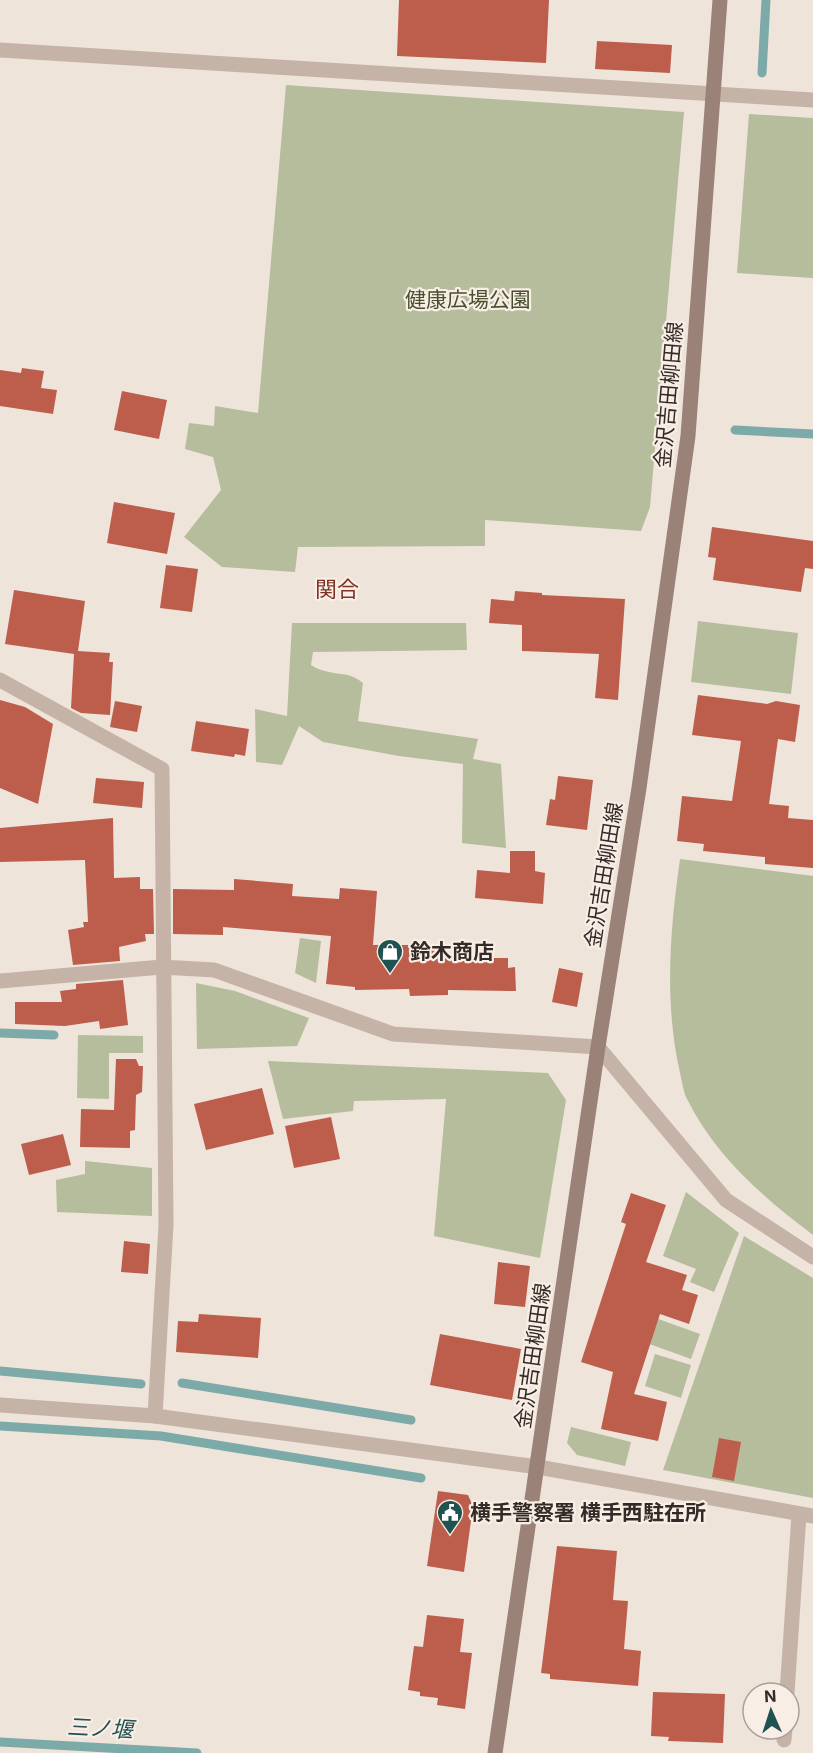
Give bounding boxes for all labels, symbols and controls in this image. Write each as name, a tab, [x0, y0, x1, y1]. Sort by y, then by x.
park label: 健康広場公園	[405, 287, 531, 312]
street label: 金沢吉田柳田線	[650, 321, 687, 469]
district label: 関合	[315, 576, 359, 602]
street label: 金沢吉田柳田線	[580, 800, 627, 949]
shop icon: 鈴木商店	[375, 937, 405, 975]
place label: 鈴木商店	[410, 939, 494, 964]
street label: 金沢吉田柳田線	[510, 1281, 555, 1430]
public building icon: 横手警察署 横手西駐在所	[435, 1498, 465, 1536]
place label: 横手警察署 横手西駐在所	[470, 1500, 706, 1525]
north arrow	[741, 1681, 801, 1741]
text: N	[764, 1686, 777, 1706]
water label: 三ノ堰	[66, 1713, 138, 1743]

